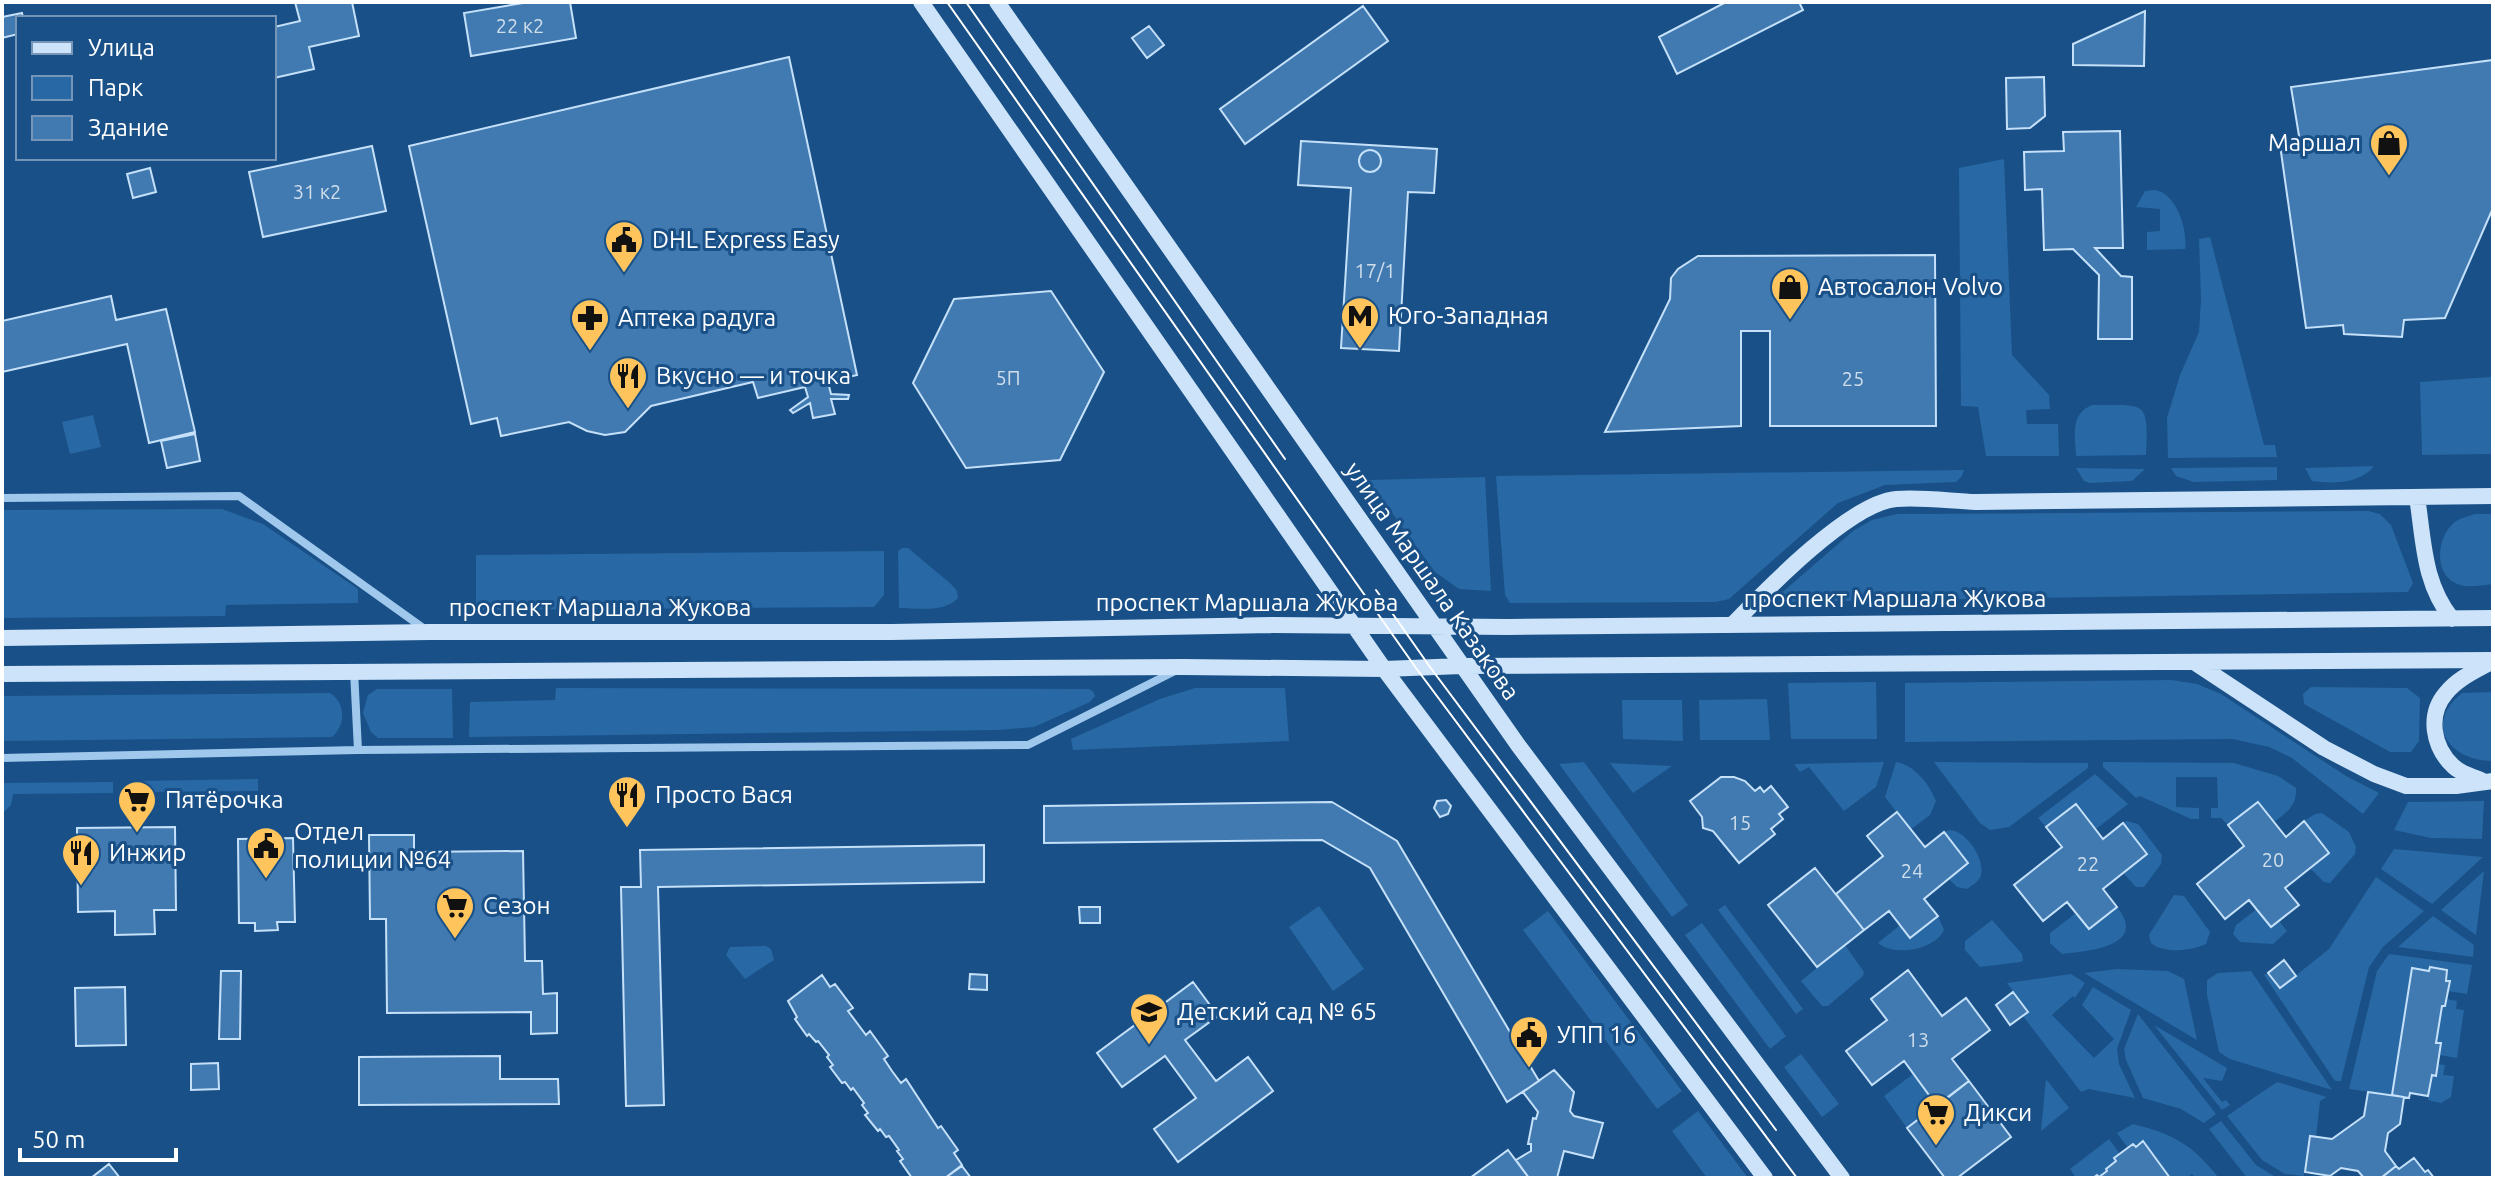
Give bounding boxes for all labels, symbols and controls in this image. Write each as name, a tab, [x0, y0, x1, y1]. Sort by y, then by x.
house number: 22 к2	[496, 14, 544, 37]
legend	[16, 16, 276, 160]
text: Улица	[88, 34, 155, 61]
text: Парк	[88, 74, 143, 101]
text: Здание	[88, 114, 169, 141]
shop icon: Маршал	[2368, 122, 2410, 177]
place label: Маршал	[2268, 129, 2361, 156]
house number: 31 к2	[293, 180, 341, 203]
public building icon: DHL Express Easy	[603, 219, 645, 274]
place label: DHL Express Easy	[652, 226, 840, 253]
house number: 17/1	[1354, 259, 1396, 282]
shop icon: Автосалон Volvo	[1769, 266, 1811, 321]
place label: Автосалон Volvo	[1818, 273, 2003, 300]
metro station icon: Юго-Западная	[1339, 295, 1381, 350]
pharmacy icon: Аптека радуга	[569, 297, 611, 352]
place label: Юго-Западная	[1388, 302, 1549, 329]
place label: Аптека радуга	[618, 304, 776, 331]
restaurant icon: Вкусно — и точка	[607, 355, 649, 410]
place label: Вкусно — и точка	[656, 362, 851, 389]
house number: 5П	[995, 366, 1021, 389]
house number: 25	[1842, 367, 1864, 390]
street label: улица Маршала Казакова	[1340, 457, 1525, 705]
street label: проспект Маршала Жукова	[1744, 585, 2046, 612]
street label: проспект Маршала Жукова	[1096, 589, 1398, 616]
street label: проспект Маршала Жукова	[449, 594, 751, 621]
restaurant icon: Просто Вася	[606, 774, 648, 829]
supermarket icon: Пятёрочка	[116, 779, 158, 834]
place label: Просто Вася	[655, 781, 793, 808]
place label: Пятёрочка	[165, 786, 284, 813]
house number: 15	[1729, 811, 1751, 834]
place label: Отдел полиции №64	[294, 818, 451, 873]
public building icon: Отдел полиции №64	[245, 825, 287, 880]
restaurant icon: Инжир	[60, 832, 102, 887]
place label: Инжир	[109, 839, 186, 866]
house number: 20	[2262, 848, 2284, 871]
house number: 22	[2077, 852, 2099, 875]
house number: 24	[1901, 859, 1923, 882]
supermarket icon: Сезон	[434, 885, 476, 940]
place label: Сезон	[483, 892, 551, 919]
school or university icon: Детский сад № 65	[1128, 991, 1170, 1046]
place label: Детский сад № 65	[1177, 998, 1377, 1025]
public building icon: УПП 16	[1508, 1014, 1550, 1069]
place label: УПП 16	[1557, 1021, 1636, 1048]
house number: 13	[1907, 1028, 1929, 1051]
supermarket icon: Дикси	[1915, 1092, 1957, 1147]
place label: Дикси	[1964, 1099, 2032, 1126]
scale bar	[20, 1112, 176, 1162]
text: 50 m	[32, 1126, 85, 1153]

